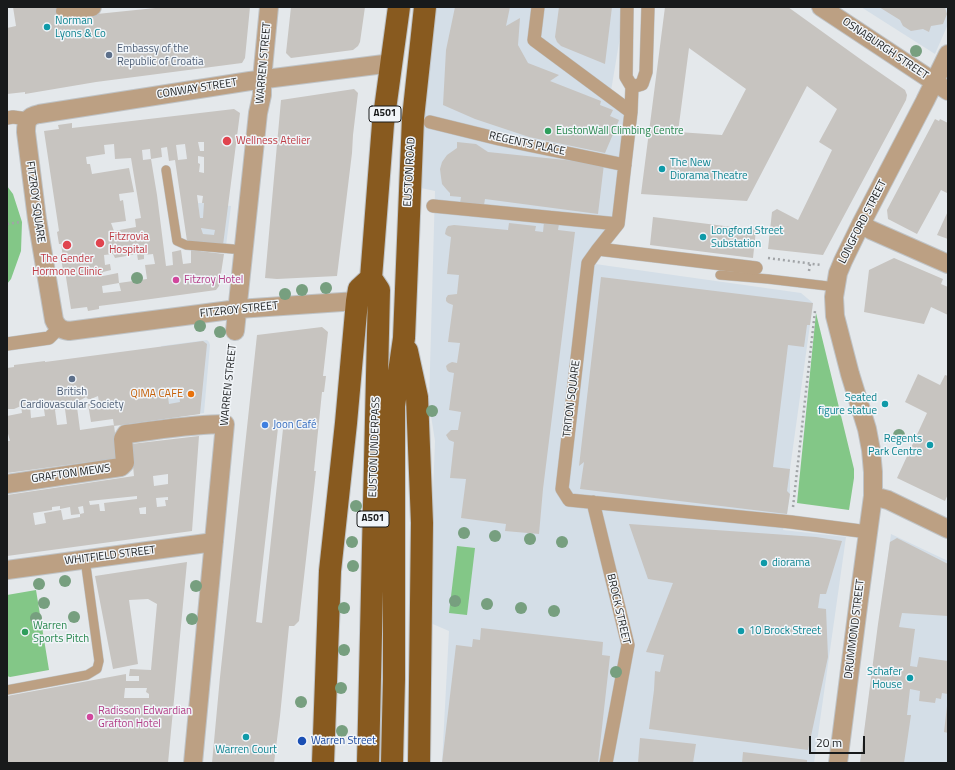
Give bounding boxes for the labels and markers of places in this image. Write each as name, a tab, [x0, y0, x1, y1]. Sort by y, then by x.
place label: Norman Lyons & Co	[55, 14, 106, 40]
marker: Norman Lyons & Co	[42, 22, 52, 32]
place label: Embassy of the Republic of Croatia	[117, 42, 203, 68]
marker: Embassy of the Republic of Croatia	[104, 50, 114, 60]
place label: EustonWall Climbing Centre	[556, 124, 684, 138]
marker: EustonWall Climbing Centre	[543, 126, 553, 136]
place label: Wellness Atelier	[236, 134, 310, 148]
marker: Wellness Atelier	[221, 135, 233, 147]
place label: The New Diorama Theatre	[670, 156, 748, 182]
marker: The New Diorama Theatre	[657, 164, 667, 174]
place label: Longford Street Substation	[711, 224, 783, 250]
place label: Fitzrovia Hospital	[109, 230, 149, 256]
marker: Longford Street Substation	[698, 232, 708, 242]
marker: Fitzrovia Hospital	[94, 237, 106, 249]
marker: The Gender Hormone Clinic	[61, 239, 73, 251]
place label: The Gender Hormone Clinic	[32, 252, 102, 278]
place label: Fitzroy Hotel	[184, 273, 243, 287]
marker: Fitzroy Hotel	[171, 275, 181, 285]
marker: British Cardiovascular Society	[67, 374, 77, 384]
place label: British Cardiovascular Society	[20, 385, 124, 411]
place label: QIMA CAFE	[130, 387, 183, 401]
marker: QIMA CAFE	[186, 389, 196, 399]
place label: Seated figure statue	[818, 391, 877, 417]
marker: Seated figure statue	[880, 399, 890, 409]
place label: Joon Café	[273, 418, 317, 432]
marker: Joon Café	[260, 420, 270, 430]
place label: Regents Park Centre	[868, 432, 922, 458]
marker: Regents Park Centre	[925, 440, 935, 450]
place label: diorama	[772, 556, 810, 570]
marker: diorama	[759, 558, 769, 568]
place label: Warren Sports Pitch	[33, 619, 89, 645]
place label: 10 Brock Street	[749, 624, 821, 638]
marker: 10 Brock Street	[736, 626, 746, 636]
marker: Warren Sports Pitch	[20, 627, 30, 637]
place label: Schafer House	[867, 665, 902, 691]
marker: Schafer House	[905, 673, 915, 683]
place label: Radisson Edwardian Grafton Hotel	[98, 704, 192, 730]
marker: Radisson Edwardian Grafton Hotel	[85, 712, 95, 722]
marker: Warren Court	[241, 732, 251, 742]
place label: Warren Street	[311, 734, 376, 748]
marker: Warren Street	[296, 735, 308, 747]
place label: Warren Court	[215, 743, 277, 757]

